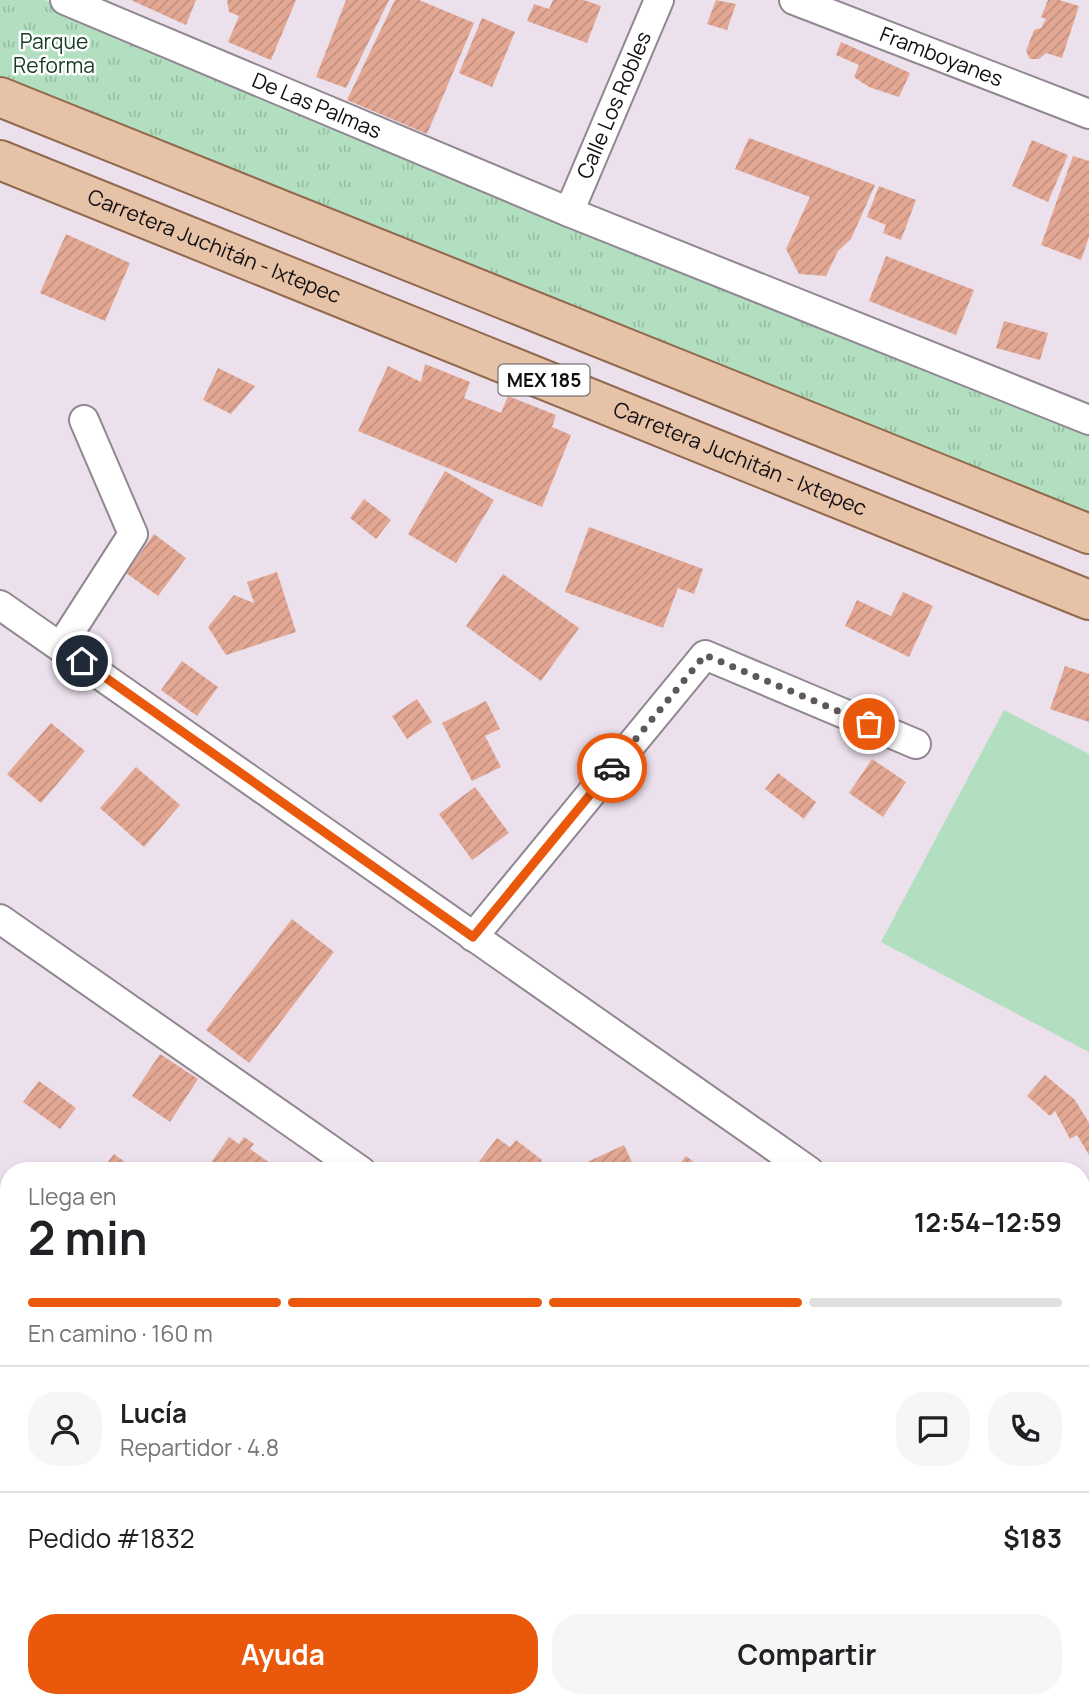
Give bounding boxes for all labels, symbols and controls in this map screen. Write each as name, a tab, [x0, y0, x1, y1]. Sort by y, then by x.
street label: Framboyanes	[876, 20, 1007, 92]
park label: Parque Reforma	[13, 27, 95, 79]
street label: Calle Los Robles	[570, 27, 657, 183]
street label: De Las Palmas	[248, 65, 386, 144]
street label: Carretera Juchitán - Ixtepec	[84, 182, 345, 309]
road number: MEX 185	[498, 364, 590, 396]
street label: Carretera Juchitán - Ixtepec	[610, 394, 871, 522]
pin	[52, 631, 112, 691]
icon: home	[63, 642, 101, 680]
pin	[839, 694, 899, 754]
icon: bag	[850, 705, 888, 743]
courier	[577, 733, 647, 803]
icon: car	[593, 749, 631, 787]
text: Llega en	[28, 1180, 116, 1212]
text: 12:54–12:59	[914, 1204, 1062, 1240]
text: 2 min	[28, 1206, 148, 1269]
text: En camino · 160 m	[28, 1317, 213, 1349]
button: person	[28, 1392, 102, 1466]
button: chat	[896, 1392, 970, 1466]
button: phone	[988, 1392, 1062, 1466]
text: Lucía	[120, 1395, 187, 1431]
text: Repartidor · 4.8	[120, 1431, 279, 1463]
text: Pedido #1832	[28, 1520, 195, 1556]
text: $183	[1003, 1520, 1062, 1556]
button: Ayuda	[28, 1614, 538, 1694]
button: Compartir	[552, 1614, 1062, 1694]

